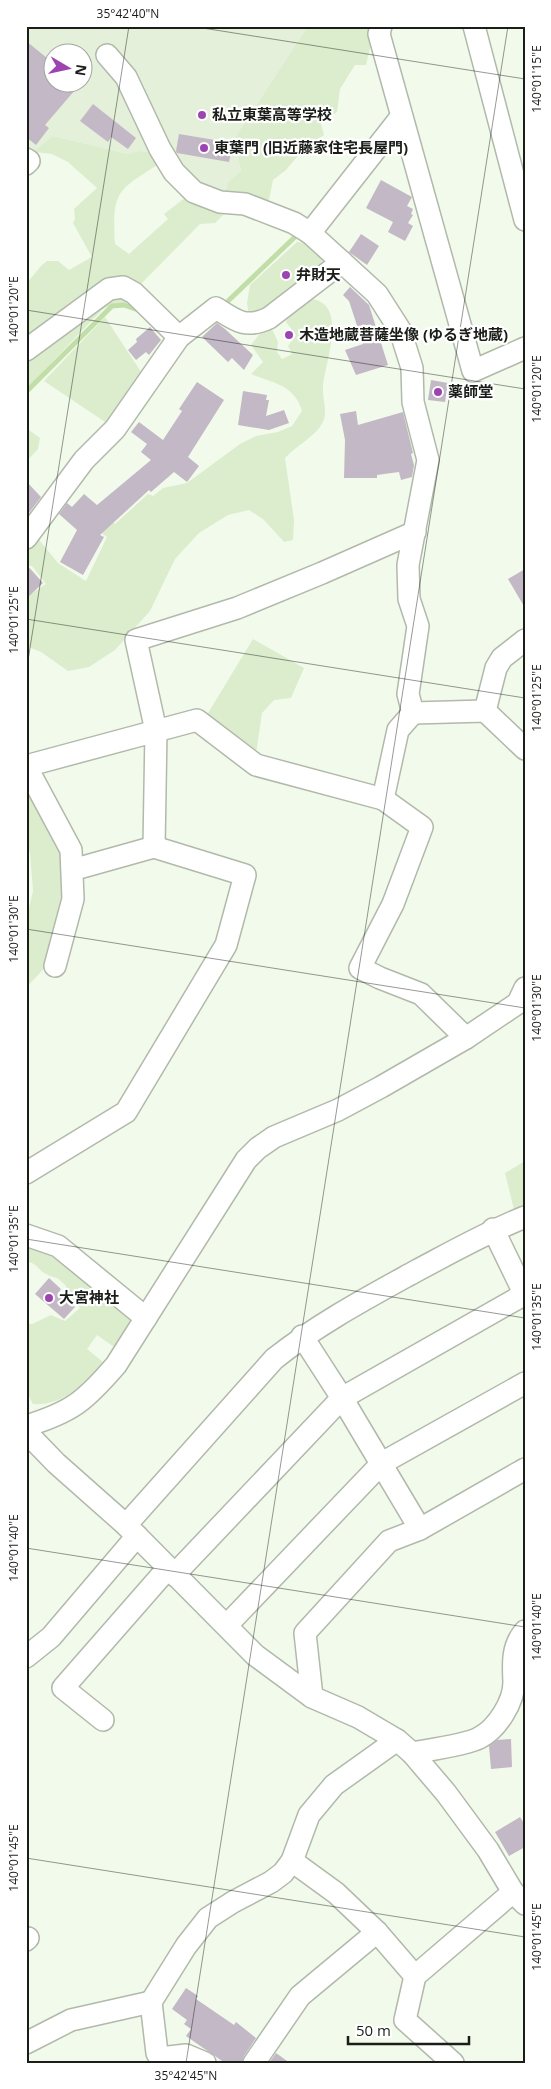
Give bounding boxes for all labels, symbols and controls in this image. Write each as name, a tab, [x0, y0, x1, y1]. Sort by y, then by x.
text: 35°42'40"N	[97, 5, 159, 22]
north arrow	[42, 42, 92, 92]
text: 140°01'15"E	[528, 45, 545, 113]
text: N	[71, 63, 92, 77]
place label: 私立東葉高等学校	[212, 104, 332, 124]
marker: 私立東葉高等学校	[196, 109, 208, 121]
place label: 東葉門 (旧近藤家住宅長屋門)	[214, 137, 408, 157]
marker: 東葉門 (旧近藤家住宅長屋門)	[198, 142, 210, 154]
place label: 弁財天	[296, 264, 341, 284]
marker: 弁財天	[280, 269, 292, 281]
text: 140°01'20"E	[5, 276, 22, 344]
place label: 木造地蔵菩薩坐像 (ゆるぎ地蔵)	[299, 324, 508, 344]
marker: 木造地蔵菩薩坐像 (ゆるぎ地蔵)	[283, 329, 295, 341]
text: 140°01'20"E	[528, 355, 545, 423]
place label: 薬師堂	[448, 381, 493, 401]
marker: 薬師堂	[432, 386, 444, 398]
text: 140°01'25"E	[5, 586, 22, 654]
text: 140°01'25"E	[528, 664, 545, 732]
text: 140°01'30"E	[5, 895, 22, 963]
text: 140°01'30"E	[528, 974, 545, 1042]
text: 140°01'35"E	[5, 1205, 22, 1273]
text: 140°01'35"E	[528, 1283, 545, 1351]
place label: 大宮神社	[59, 1287, 119, 1307]
marker: 大宮神社	[43, 1292, 55, 1304]
text: 140°01'40"E	[5, 1514, 22, 1582]
text: 140°01'40"E	[528, 1593, 545, 1661]
text: 140°01'45"E	[5, 1824, 22, 1892]
text: 140°01'45"E	[528, 1903, 545, 1971]
scale bar	[348, 2014, 470, 2046]
text: 50 m	[356, 2020, 391, 2040]
text: 35°42'45"N	[155, 2067, 217, 2084]

